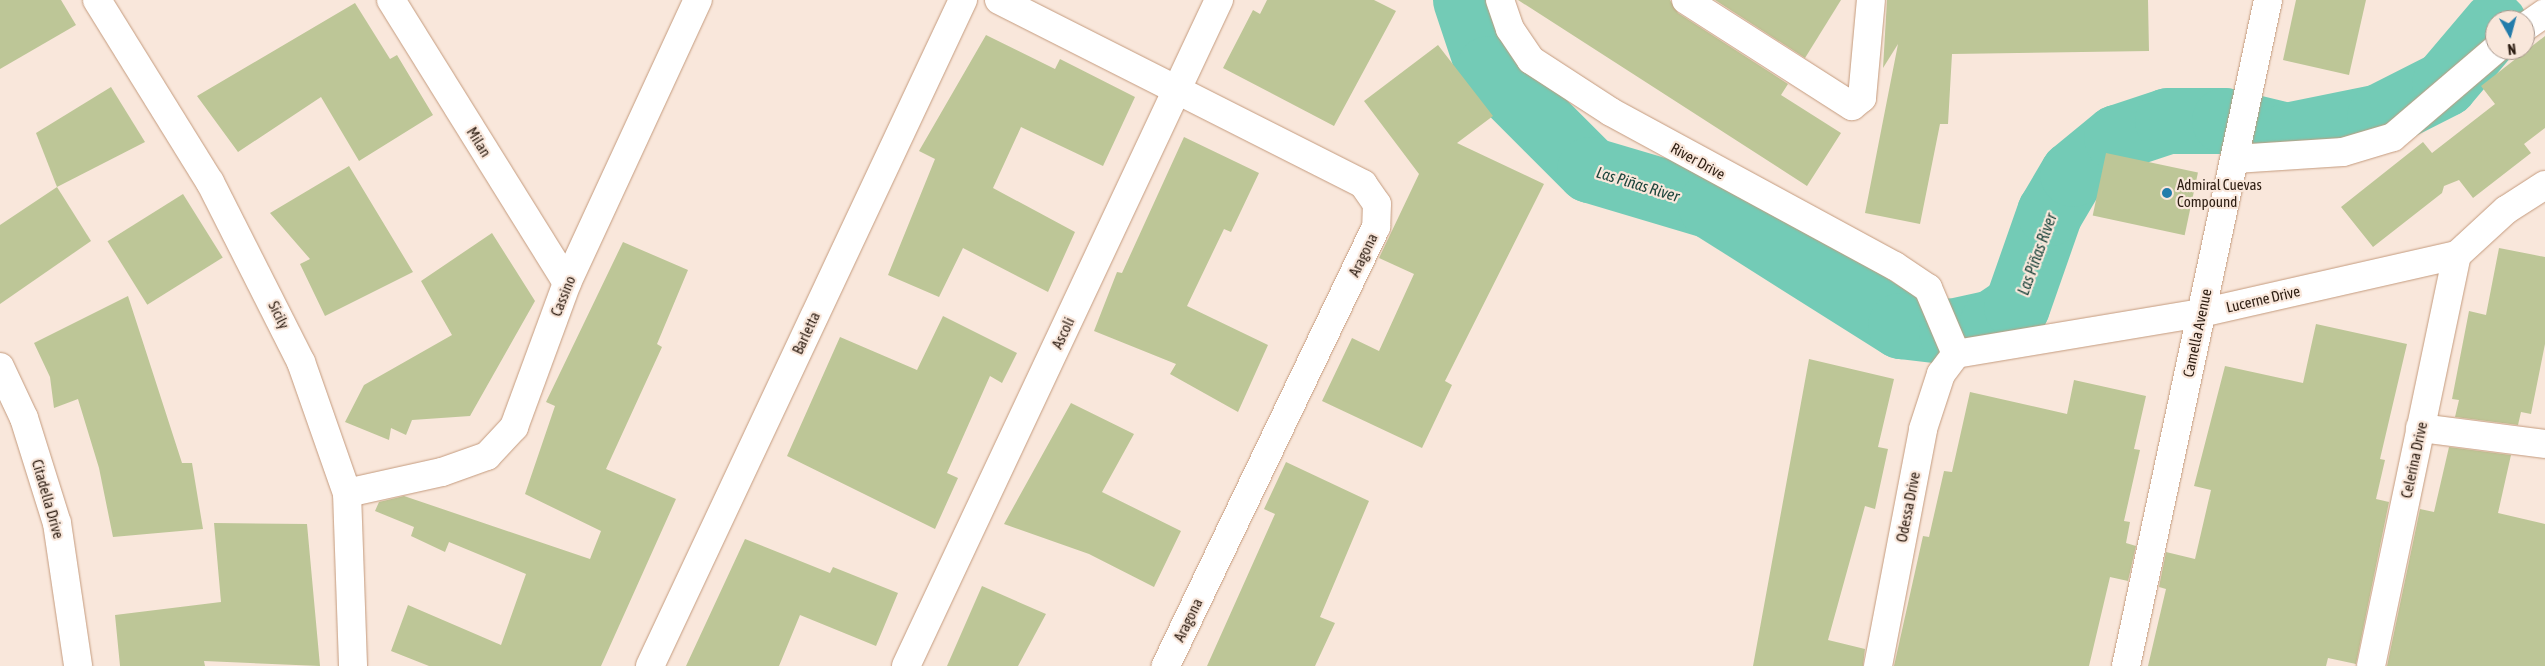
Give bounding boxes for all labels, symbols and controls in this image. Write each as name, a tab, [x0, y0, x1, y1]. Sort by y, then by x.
north arrow	[2485, 10, 2535, 60]
text: N	[2507, 40, 2517, 57]
street label: Milan	[463, 124, 495, 160]
street label: River Drive	[1668, 139, 1728, 183]
water label: Las Piñas River	[1594, 162, 1682, 206]
place label: Admiral Cuevas Compound	[2177, 175, 2262, 210]
marker: Admiral Cuevas Compound	[2161, 187, 2173, 199]
water label: Las Piñas River	[2013, 210, 2061, 298]
street label: Aragona	[1345, 230, 1381, 280]
street label: Cassino	[547, 273, 579, 319]
street label: Lucerne Drive	[2224, 282, 2302, 316]
street label: Camella Avenue	[2179, 287, 2215, 379]
street label: Sicily	[265, 298, 293, 332]
street label: Barletta	[788, 309, 824, 357]
street label: Ascoli	[1048, 314, 1078, 352]
street label: Celerina Drive	[2397, 420, 2431, 500]
street label: Citadella Drive	[28, 457, 68, 541]
street label: Odessa Drive	[1892, 470, 1924, 544]
street label: Aragona	[1170, 595, 1206, 645]

